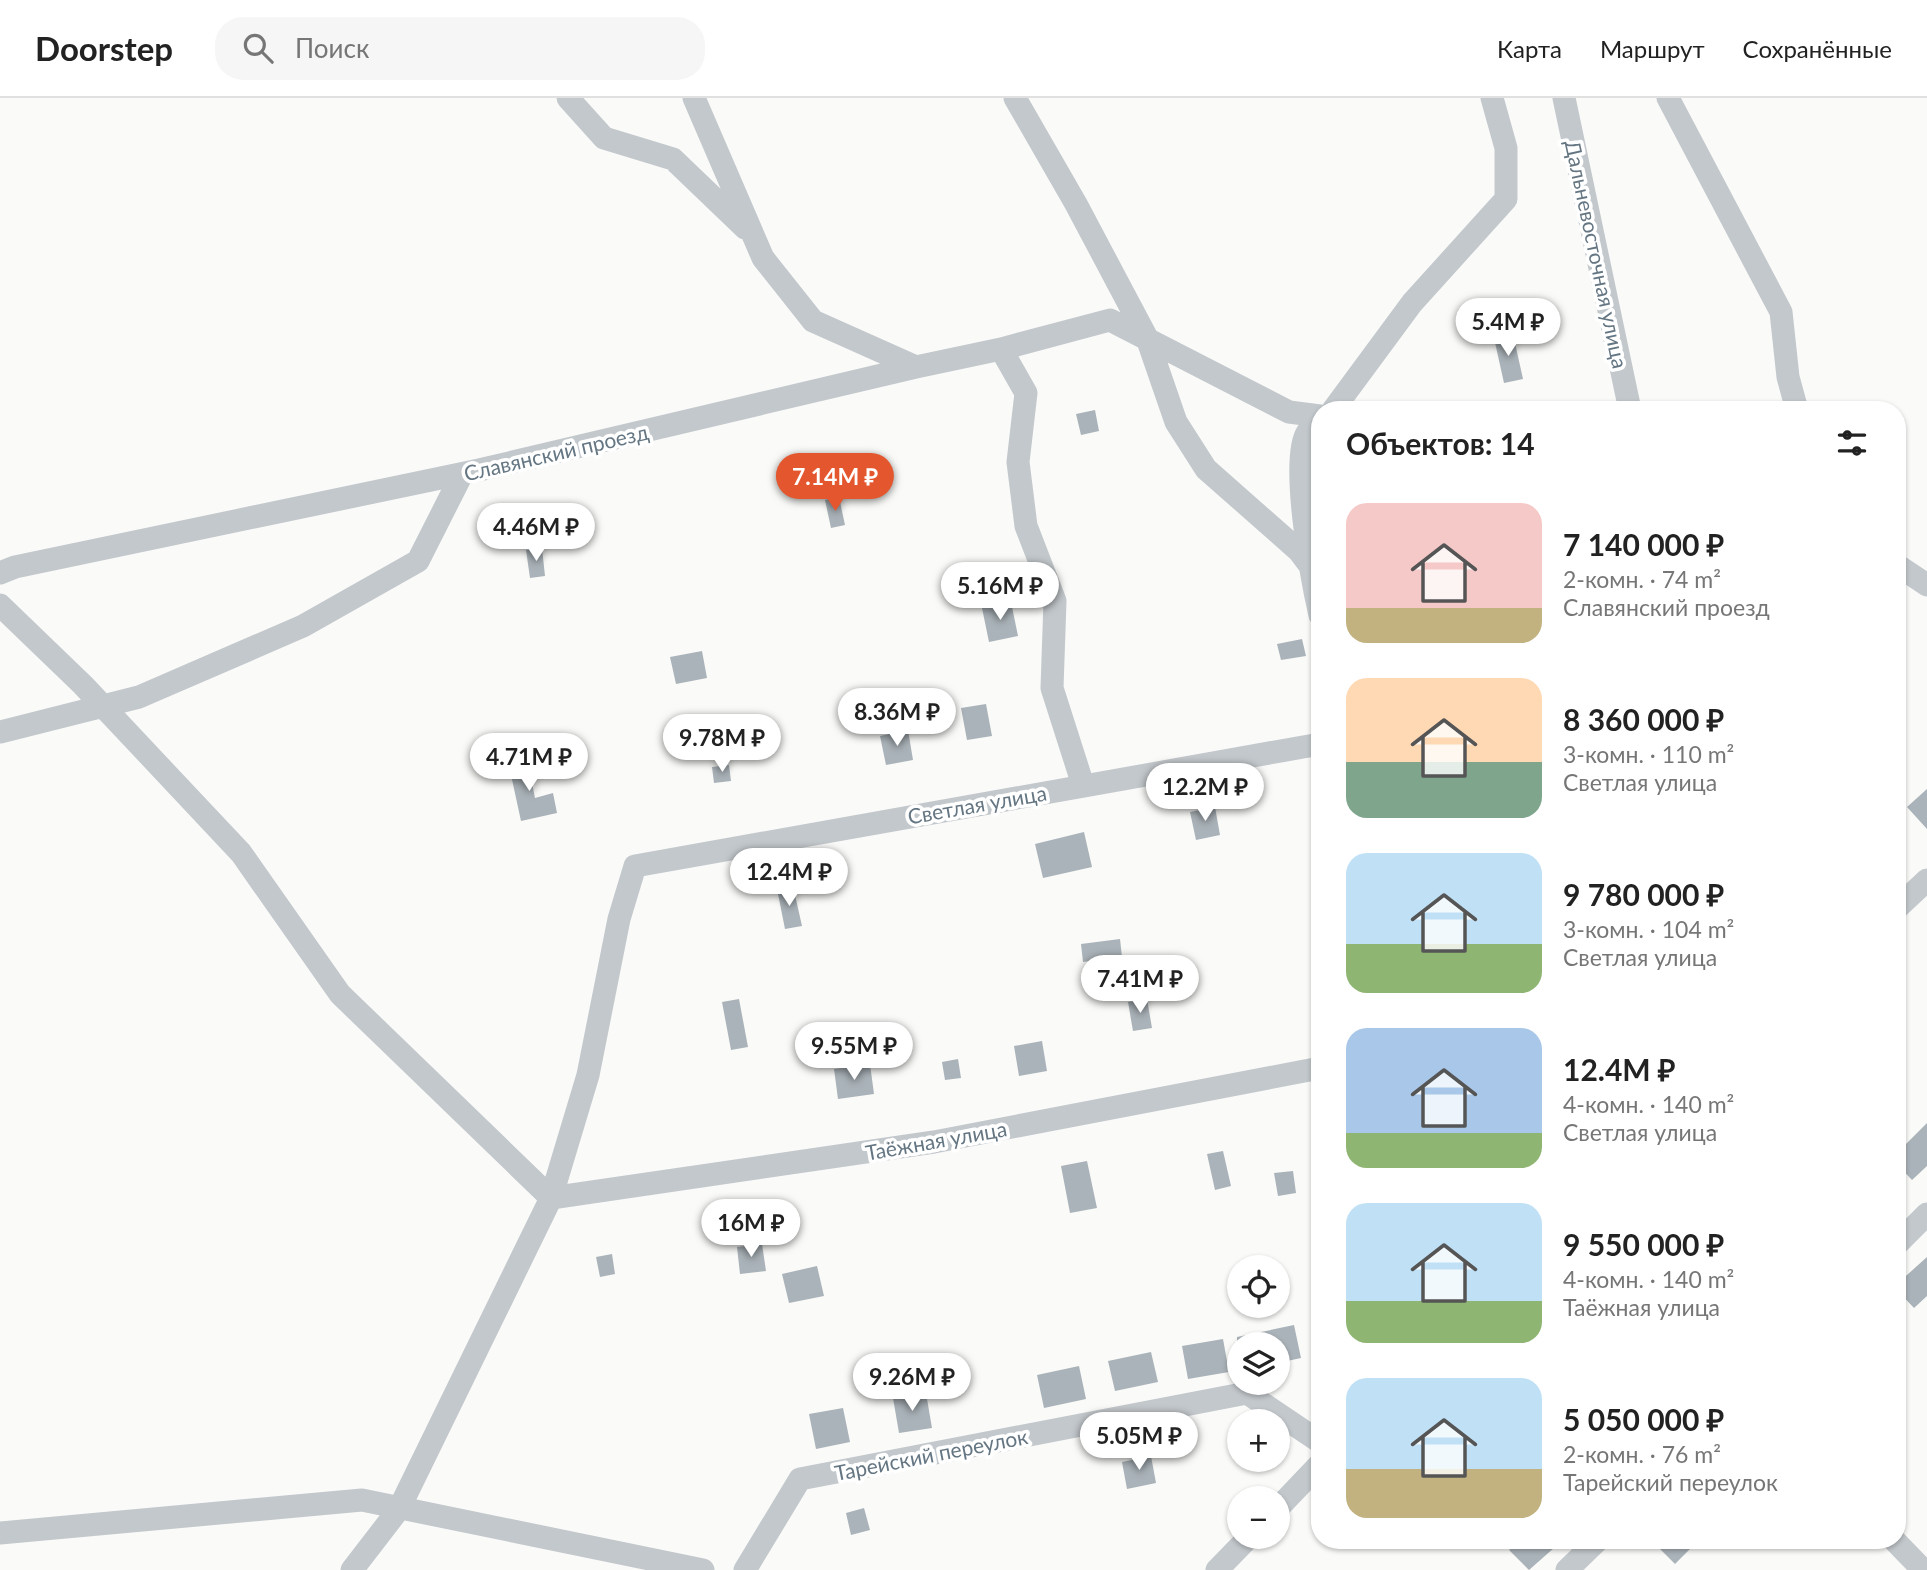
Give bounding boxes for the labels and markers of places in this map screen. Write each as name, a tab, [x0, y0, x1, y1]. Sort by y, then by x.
pin: 5.4M ₽	[1451, 299, 1565, 358]
pin: 7.14M ₽	[770, 454, 900, 513]
pin: 4.46M ₽	[471, 504, 601, 563]
pin: 5.16M ₽	[935, 562, 1065, 622]
pin: 8.36M ₽	[832, 688, 962, 748]
pin: 9.78M ₽	[657, 714, 787, 774]
pin: 4.71M ₽	[464, 734, 594, 793]
pin: 12.2M ₽	[1140, 764, 1270, 823]
pin: 12.4M ₽	[724, 848, 854, 908]
pin: 7.41M ₽	[1075, 956, 1205, 1015]
pin: 9.55M ₽	[789, 1023, 919, 1082]
pin: 16M ₽	[702, 1200, 800, 1259]
pin: 9.26M ₽	[847, 1354, 977, 1413]
pin: 5.05M ₽	[1074, 1412, 1204, 1472]

